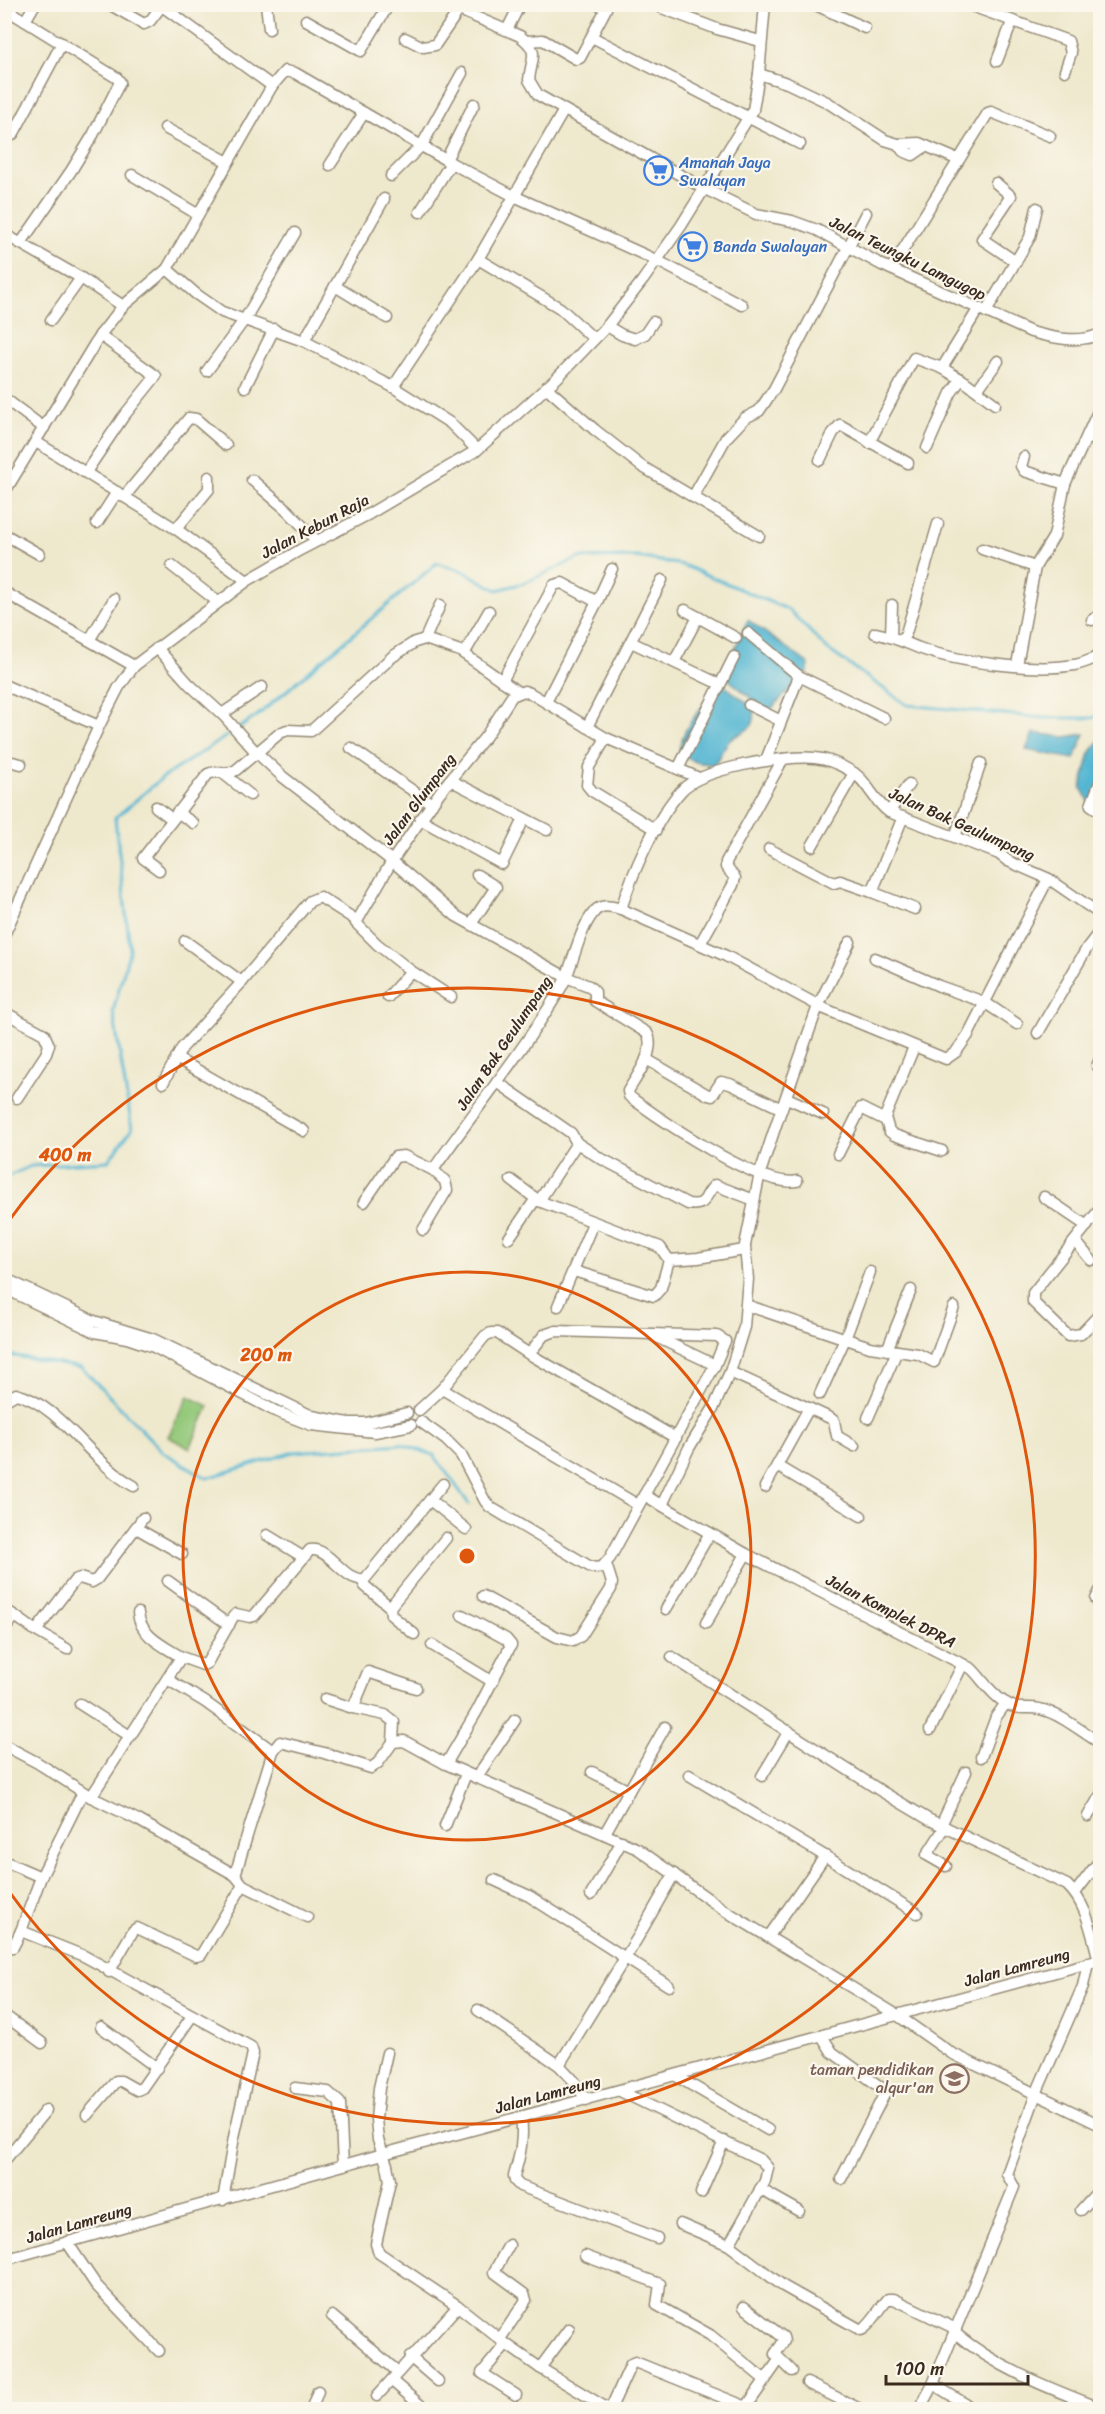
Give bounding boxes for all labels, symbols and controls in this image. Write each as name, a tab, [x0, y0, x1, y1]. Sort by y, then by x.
place label: Amanah Jaya Swalayan	[678, 148, 771, 195]
supermarket icon: Amanah Jaya Swalayan	[642, 155, 674, 187]
street label: Jalan Teungku Lamgugop	[824, 207, 992, 309]
supermarket icon: Banda Swalayan	[676, 230, 708, 262]
place label: Banda Swalayan	[713, 232, 827, 261]
street label: Jalan Kebun Raja	[255, 485, 374, 567]
street label: Jalan Glumpang	[374, 747, 464, 852]
street label: Jalan Bak Geulumpang	[883, 778, 1040, 869]
street label: Jalan Bak Geulumpang	[447, 970, 560, 1117]
text: 400 m	[38, 1139, 91, 1171]
text: 200 m	[239, 1339, 292, 1371]
centre of rings	[457, 1546, 477, 1566]
street label: Jalan Komplek DPRA	[820, 1565, 961, 1656]
street label: Jalan Lamreung	[960, 1939, 1073, 1995]
place label: taman pendidikan alqur'an	[810, 2055, 934, 2102]
school or university icon: taman pendidikan alqur'an	[939, 2062, 971, 2094]
street label: Jalan Lamreung	[491, 2066, 604, 2122]
street label: Jalan Lamreung	[22, 2194, 135, 2252]
scale bar	[886, 2348, 1028, 2386]
text: 100 m	[895, 2353, 944, 2385]

